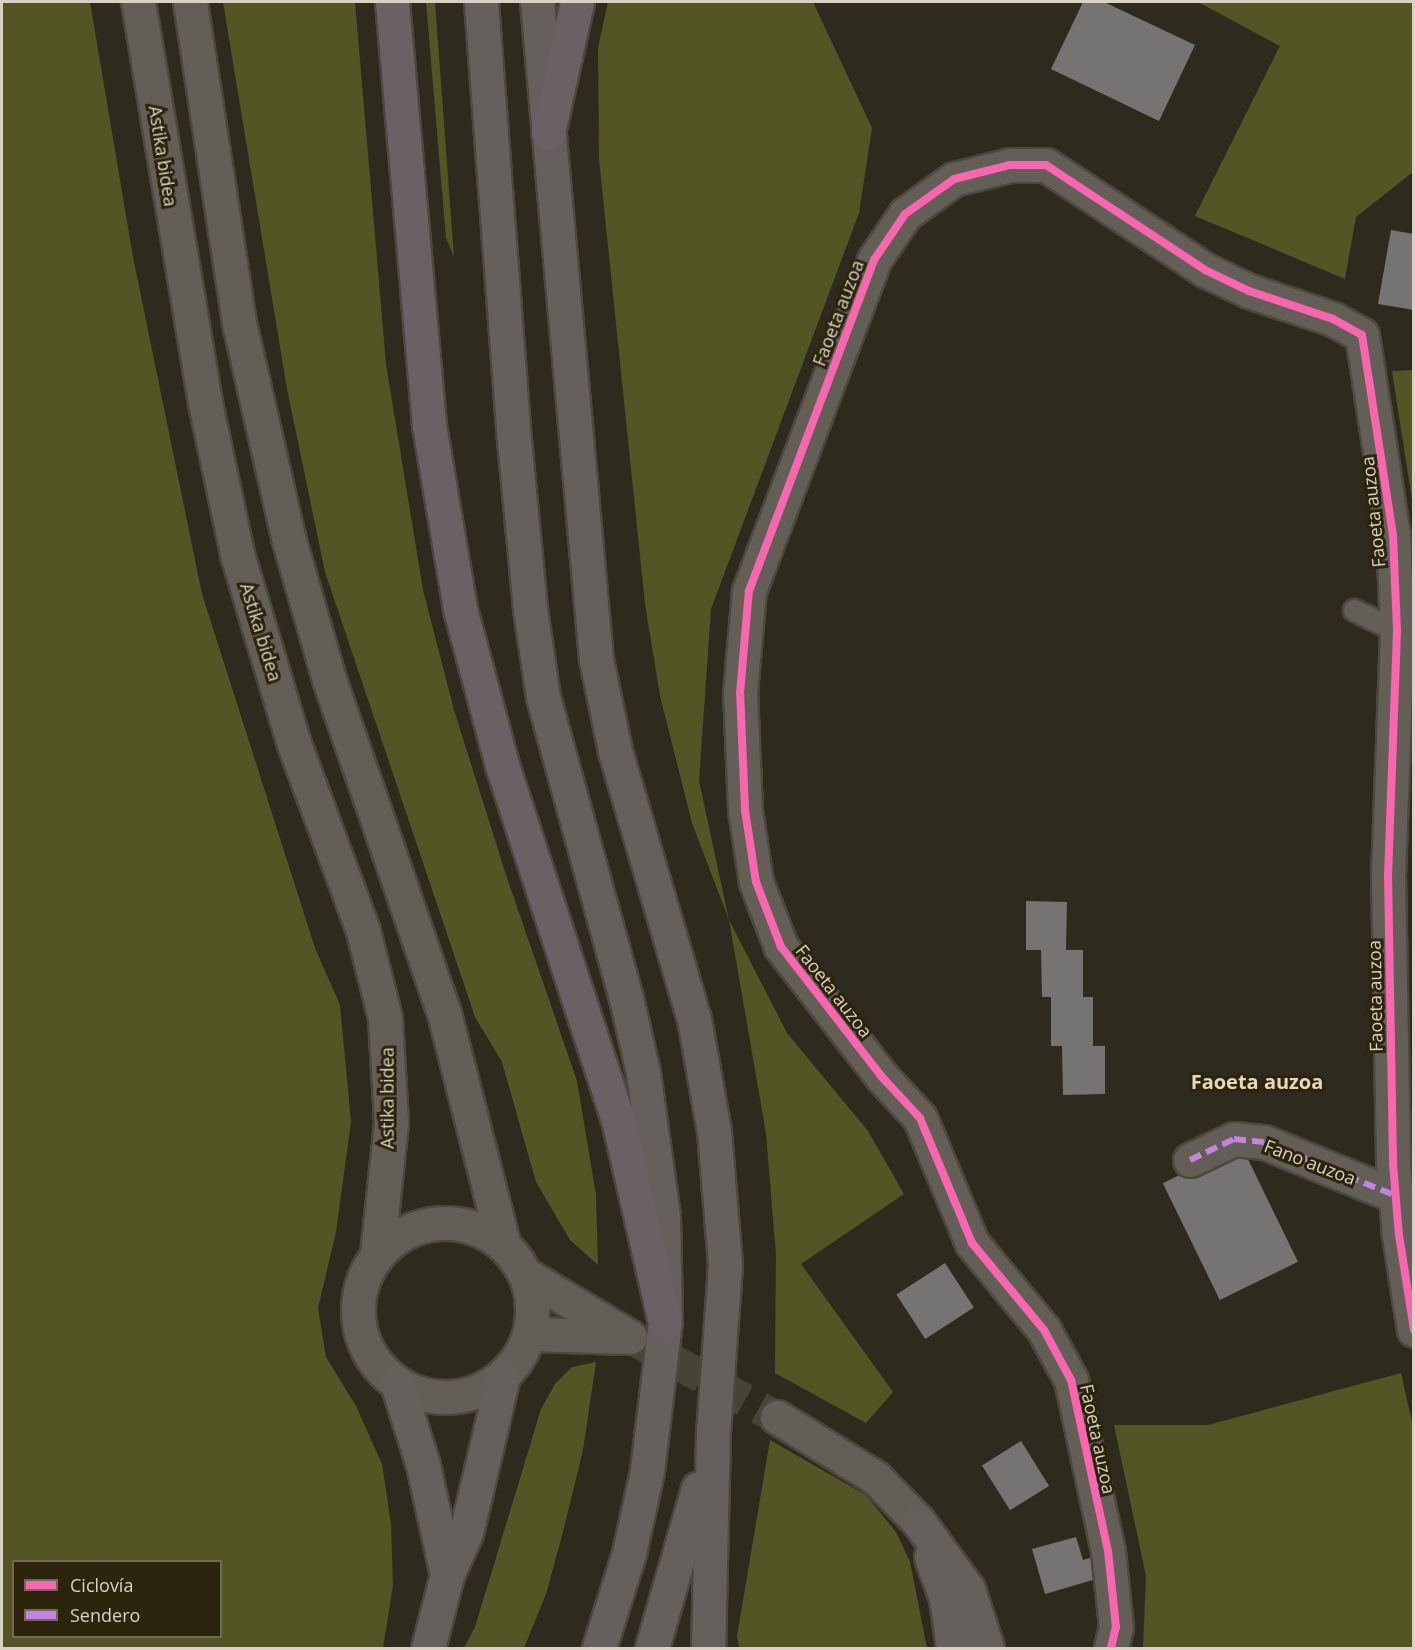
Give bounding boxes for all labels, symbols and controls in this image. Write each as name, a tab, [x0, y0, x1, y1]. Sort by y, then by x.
street label: Astika bidea	[144, 104, 182, 208]
street label: Faoeta auzoa	[808, 257, 868, 369]
street label: Faoeta auzoa	[1356, 455, 1390, 569]
street label: Astika bidea	[236, 580, 286, 684]
street label: Faoeta auzoa	[791, 940, 877, 1042]
street label: Faoeta auzoa	[1363, 940, 1387, 1052]
street label: Astika bidea	[376, 1047, 398, 1149]
district label: Faoeta auzoa	[1191, 1069, 1323, 1093]
street label: Fano auzoa	[1261, 1135, 1359, 1189]
street label: Faoeta auzoa	[1076, 1382, 1120, 1496]
legend	[12, 1560, 222, 1638]
text: Ciclovía	[70, 1573, 133, 1597]
text: Sendero	[70, 1603, 140, 1627]

